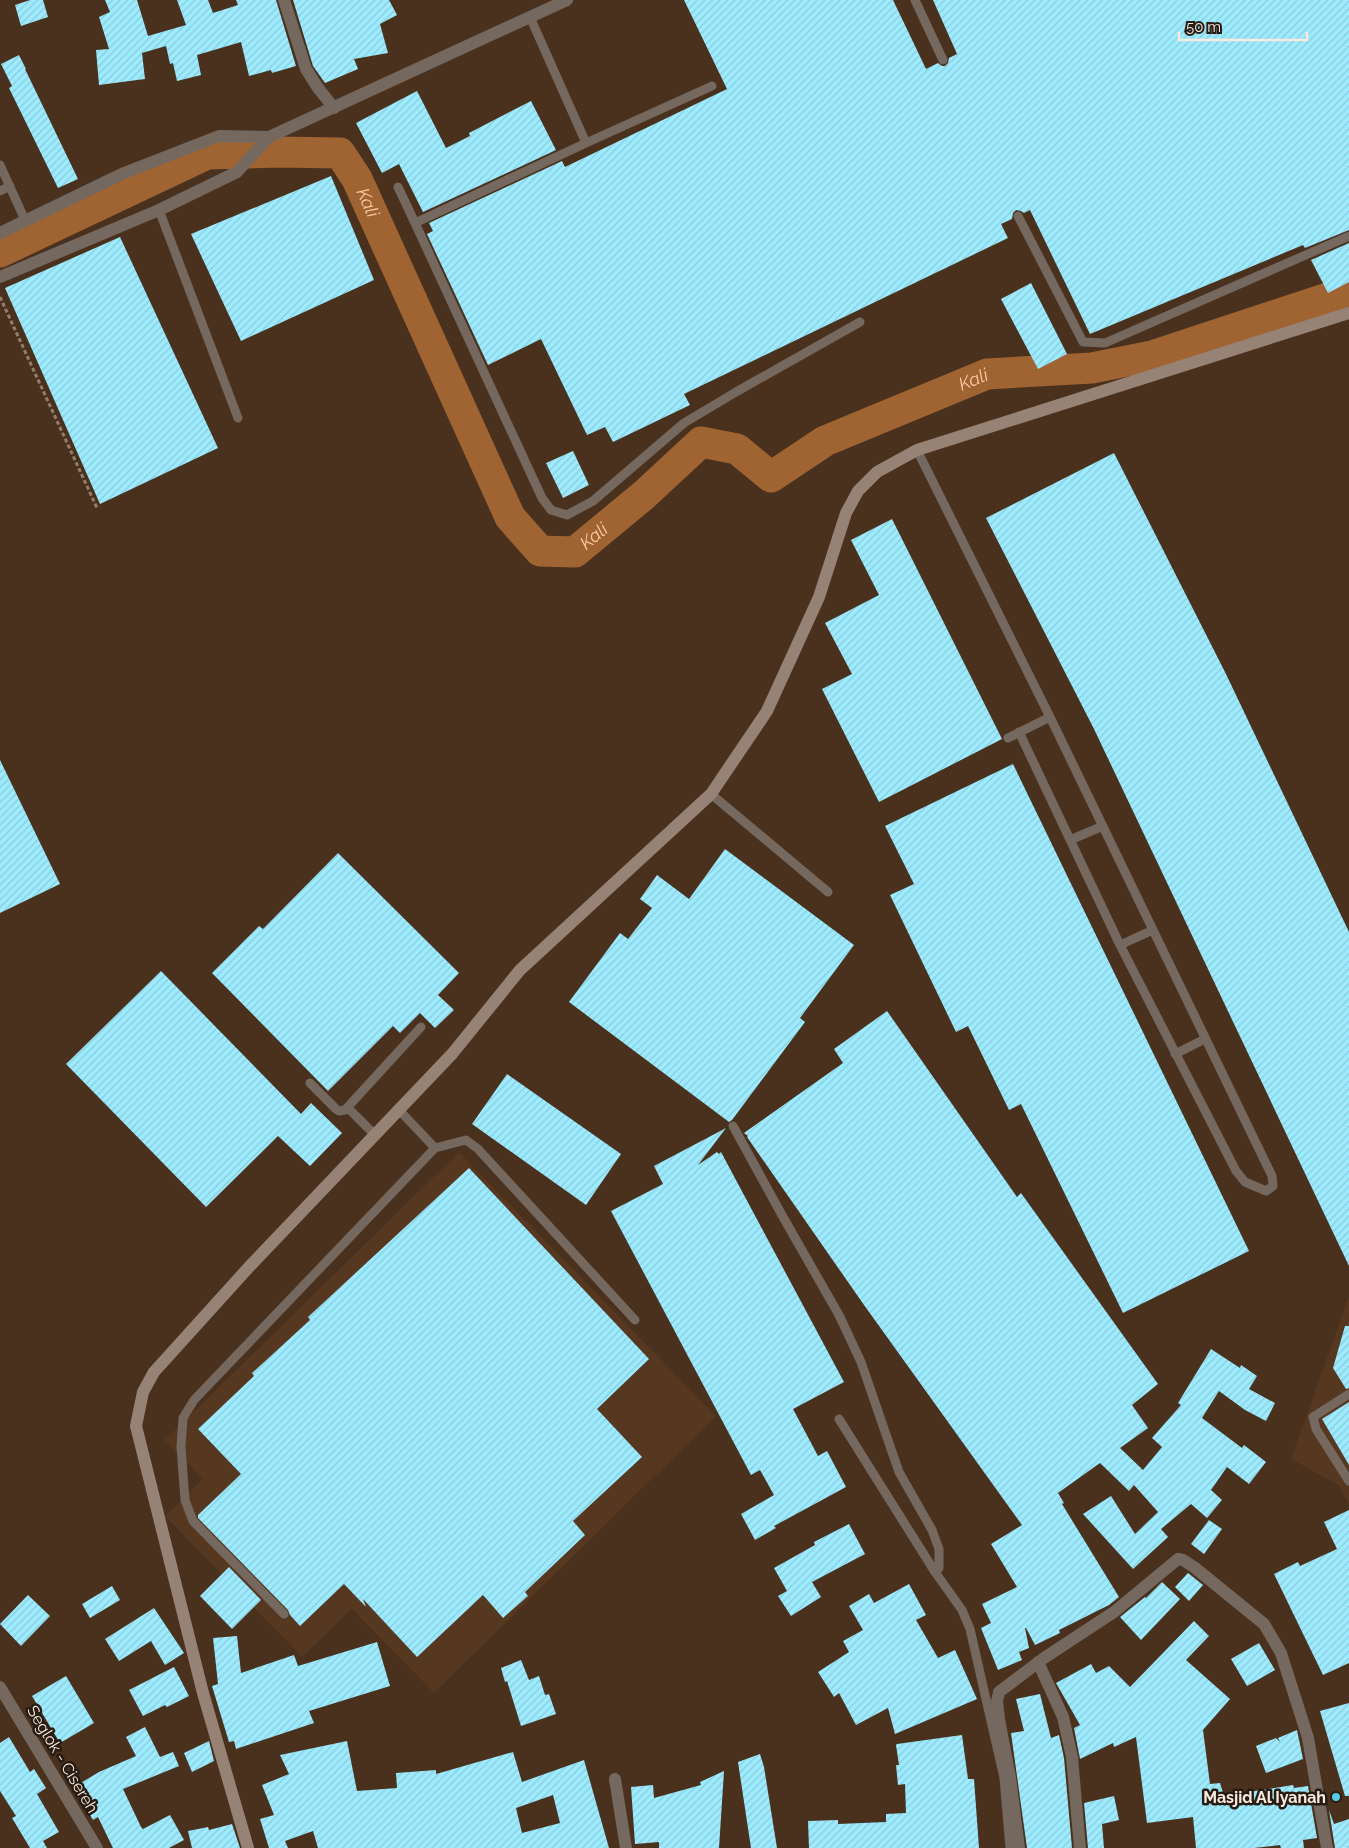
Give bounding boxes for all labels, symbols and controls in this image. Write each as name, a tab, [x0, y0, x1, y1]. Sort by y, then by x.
scale bar	[1179, 10, 1306, 42]
text: 50 m	[1186, 18, 1221, 36]
water label: Kali	[352, 184, 384, 221]
water label: Kali	[955, 363, 992, 395]
water label: Kali	[575, 518, 613, 554]
street label: Seglok - Cisereh	[23, 1702, 102, 1816]
place label: Masjid Al Iyanah	[1203, 1788, 1326, 1807]
marker: Masjid Al Iyanah	[1330, 1791, 1342, 1803]

